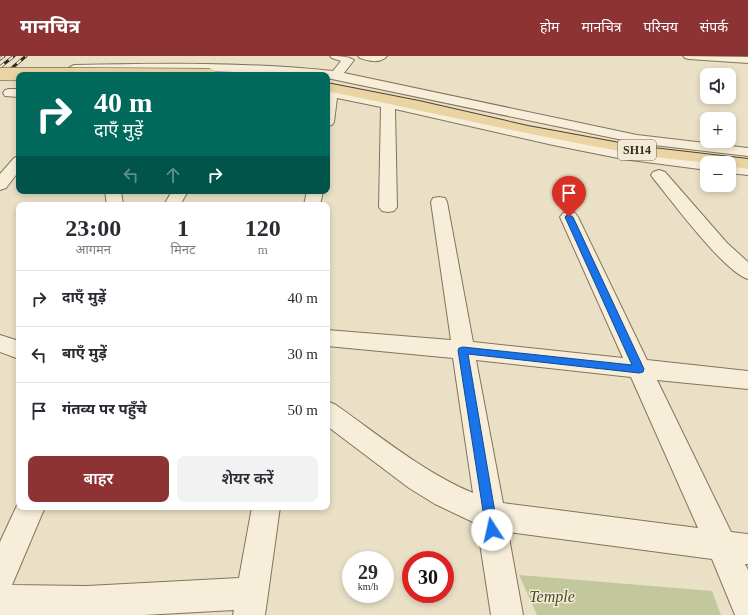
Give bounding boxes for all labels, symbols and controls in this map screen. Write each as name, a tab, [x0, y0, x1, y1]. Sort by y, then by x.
text: मानचित्र	[20, 16, 80, 37]
text: होम	[540, 20, 559, 35]
text: मानचित्र	[581, 20, 622, 35]
text: परिचय	[644, 20, 678, 35]
text: संपर्क	[700, 20, 728, 35]
map controls	[700, 68, 736, 192]
button: sound	[700, 68, 736, 104]
text: 40 m	[94, 87, 152, 118]
icon: right	[28, 88, 80, 140]
button: +	[700, 112, 736, 148]
text: दाएँ मुड़ें	[94, 120, 143, 140]
road number: SH14	[618, 140, 656, 160]
button: −	[700, 156, 736, 192]
icon: left	[120, 164, 142, 186]
icon: ahead	[162, 164, 184, 186]
icon: right	[204, 164, 226, 186]
pin	[552, 176, 586, 217]
icon: arrive	[558, 182, 580, 204]
text: 23:00	[65, 215, 121, 241]
text: 1	[177, 215, 189, 241]
text: 120	[245, 215, 281, 241]
text: आगमन	[75, 242, 111, 257]
text: मिनट	[171, 242, 195, 257]
text: m	[258, 242, 268, 257]
icon: right	[28, 288, 50, 310]
text: दाएँ मुड़ें	[62, 289, 106, 305]
text: 40 m	[288, 290, 318, 306]
icon: left	[28, 344, 50, 366]
text: बाएँ मुड़ें	[62, 345, 107, 361]
text: 30 m	[288, 346, 318, 362]
icon: arrive	[28, 400, 50, 422]
text: गंतव्य पर पहुँचे	[62, 401, 147, 417]
text: 50 m	[288, 402, 318, 418]
button: बाहर	[28, 456, 169, 502]
button: शेयर करें	[177, 456, 318, 502]
position arrow	[471, 509, 513, 551]
speed limit sign: 30	[402, 551, 454, 603]
text: 29	[358, 561, 378, 583]
text: km/h	[358, 581, 378, 592]
park label: Temple	[529, 588, 575, 606]

